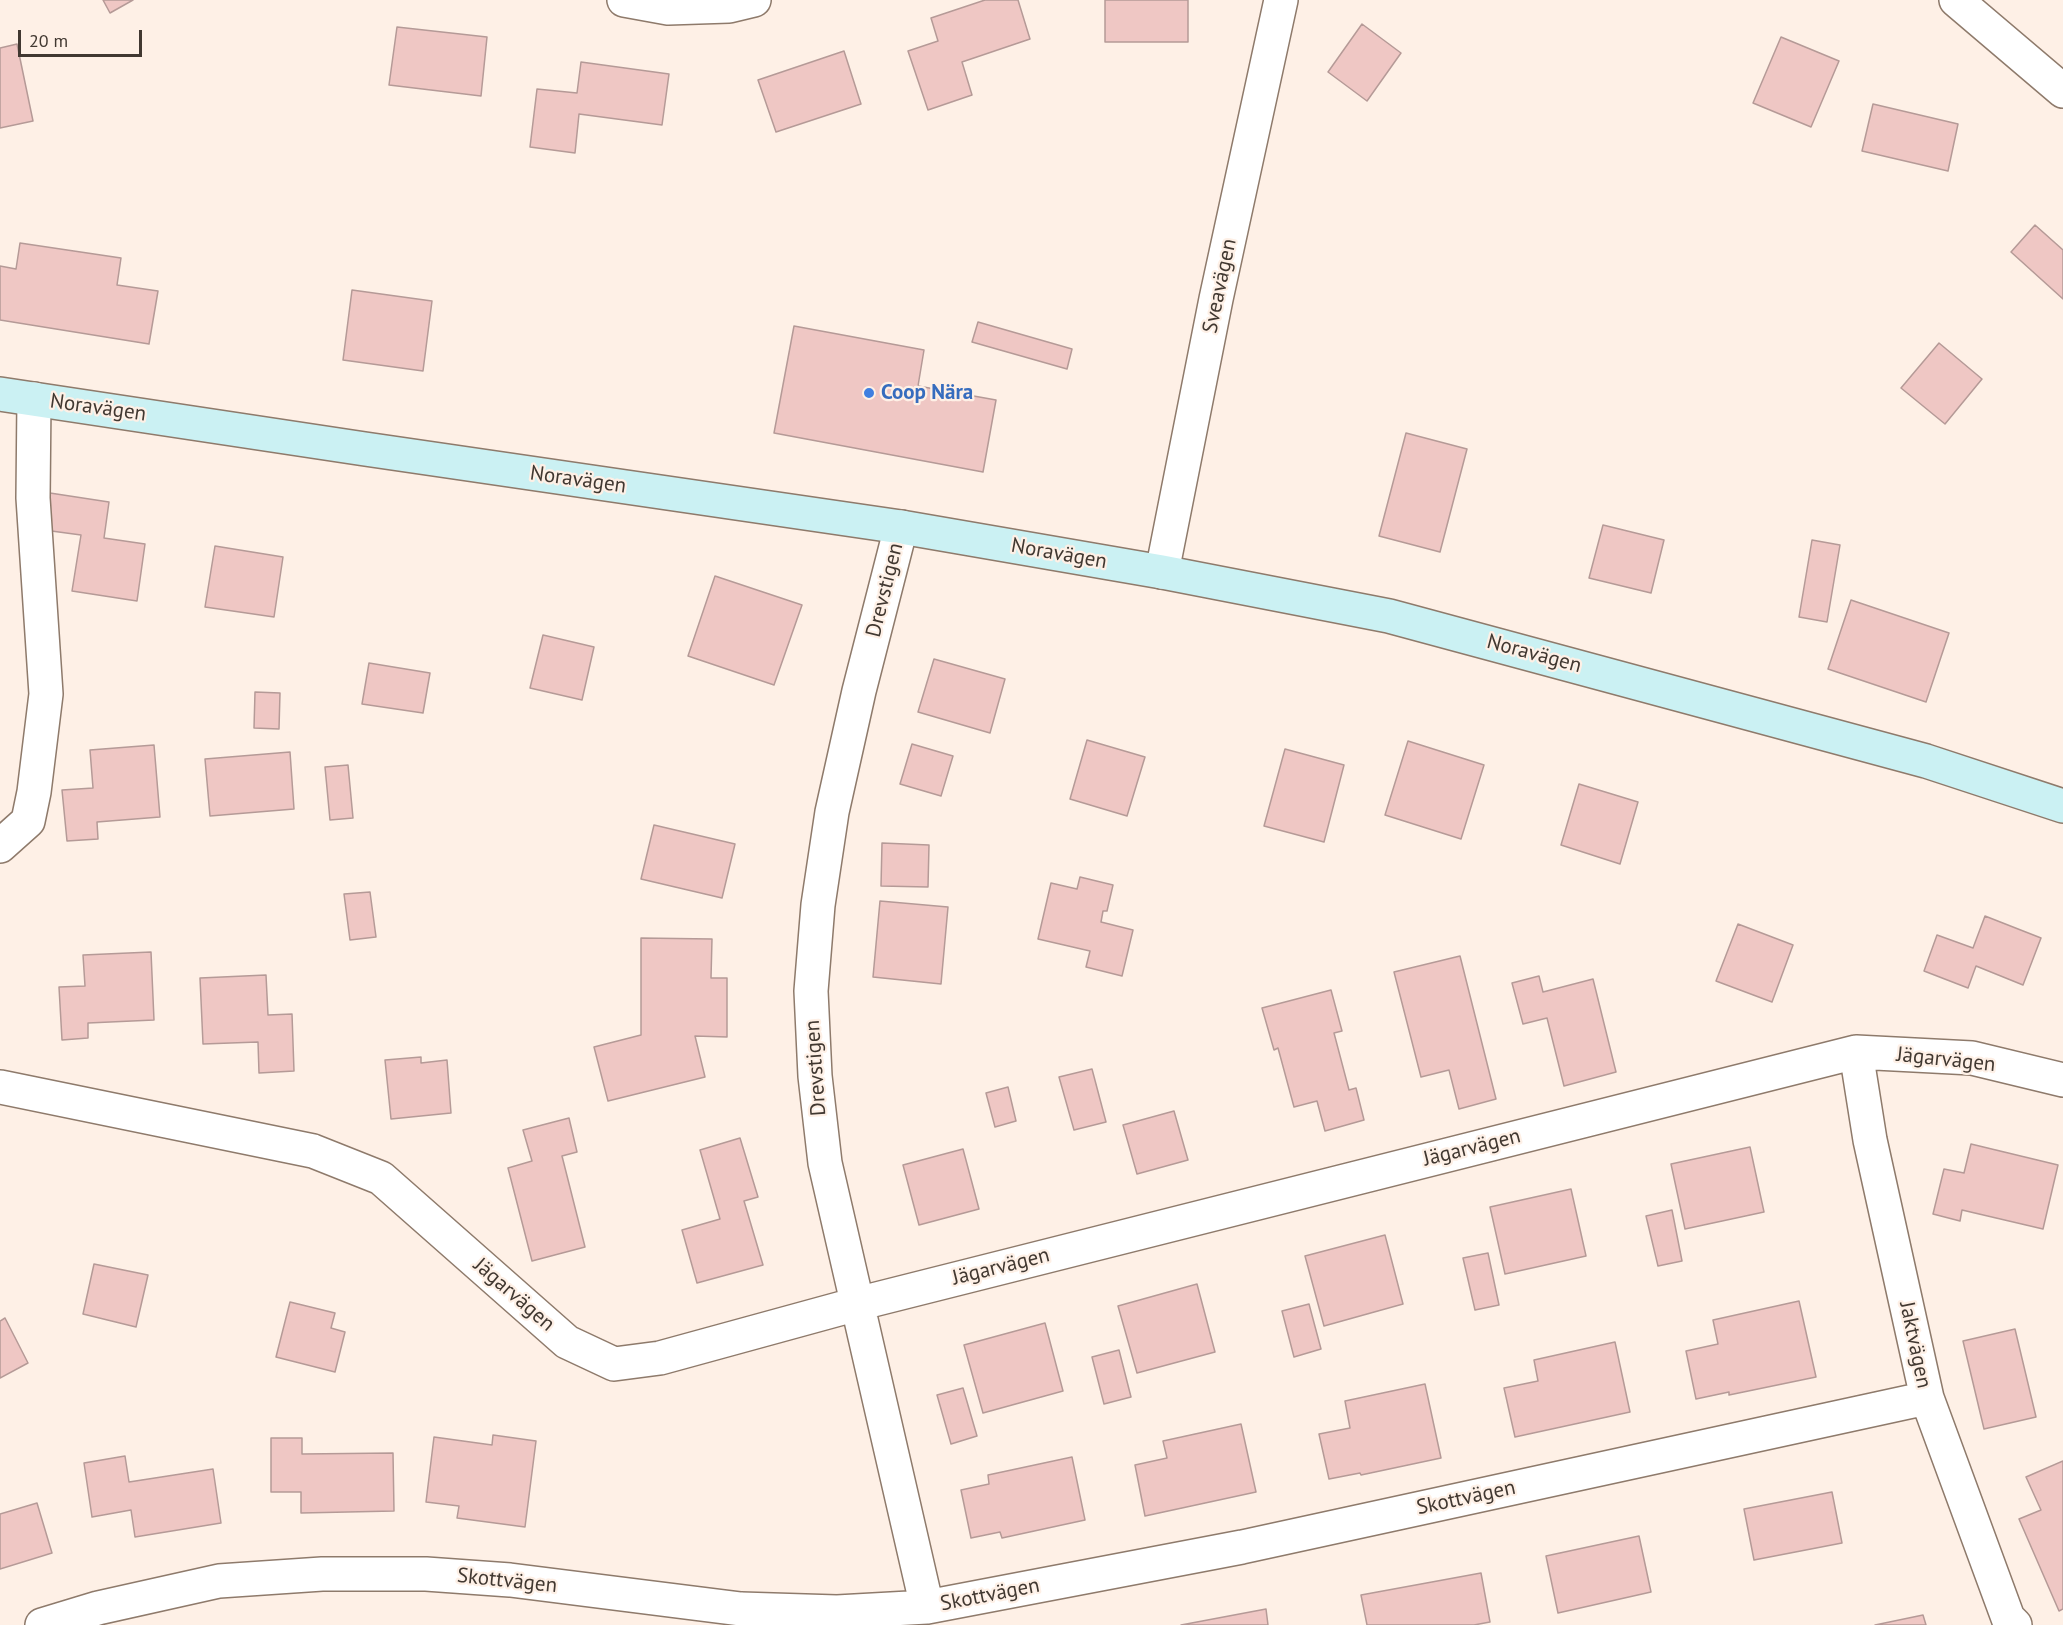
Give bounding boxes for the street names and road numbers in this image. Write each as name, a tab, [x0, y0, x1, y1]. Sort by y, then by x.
street label: Sveavägen	[1198, 236, 1242, 336]
street label: Noravägen	[48, 389, 148, 427]
street label: Noravägen	[528, 461, 628, 499]
street label: Noravägen	[1009, 533, 1109, 575]
street label: Drevstigen	[861, 540, 909, 640]
street label: Noravägen	[1484, 629, 1584, 679]
street label: Drevstigen	[800, 1019, 832, 1117]
street label: Jägarvägen	[1895, 1042, 1997, 1078]
street label: Jägarvägen	[1421, 1124, 1523, 1172]
street label: Jägarvägen	[950, 1243, 1052, 1291]
street label: Jägarvägen	[468, 1253, 560, 1337]
street label: Jaktvägen	[1894, 1300, 1936, 1390]
street label: Skottvägen	[1414, 1475, 1518, 1521]
street label: Skottvägen	[456, 1563, 558, 1599]
street label: Skottvägen	[938, 1573, 1042, 1617]

